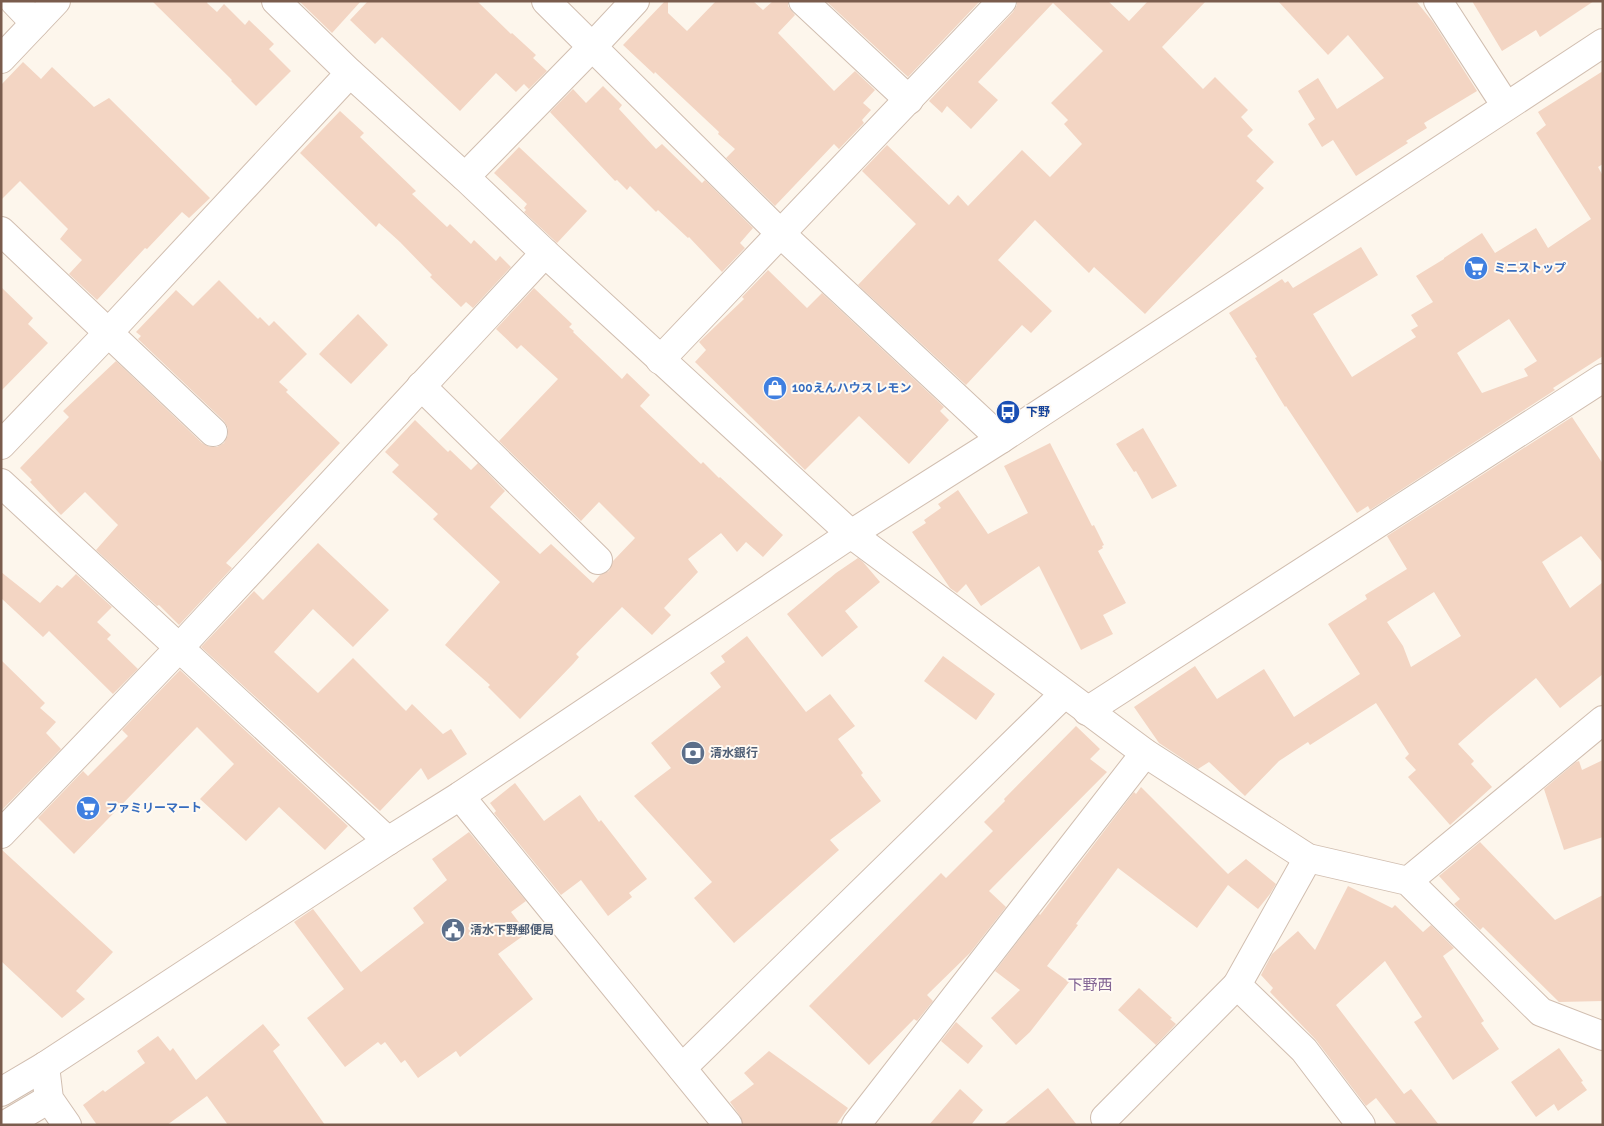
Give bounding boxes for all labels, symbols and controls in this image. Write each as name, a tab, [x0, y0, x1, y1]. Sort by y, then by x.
supermarket icon: ミニストップ	[1463, 255, 1489, 281]
place label: ミニストップ	[1494, 261, 1566, 275]
shop icon: 100えんハウス レモン	[762, 375, 788, 401]
place label: 100えんハウス レモン	[792, 381, 912, 395]
bus stop icon: 下野	[995, 399, 1021, 425]
place label: 下野	[1026, 405, 1050, 419]
bank icon: 清水銀行	[680, 740, 706, 766]
place label: 清水銀行	[710, 746, 758, 760]
supermarket icon: ファミリーマート	[75, 795, 101, 821]
place label: ファミリーマート	[106, 801, 202, 815]
public building icon: 清水下野郵便局	[440, 917, 466, 943]
place label: 清水下野郵便局	[470, 923, 554, 937]
district label: 下野西	[1067, 976, 1113, 994]

